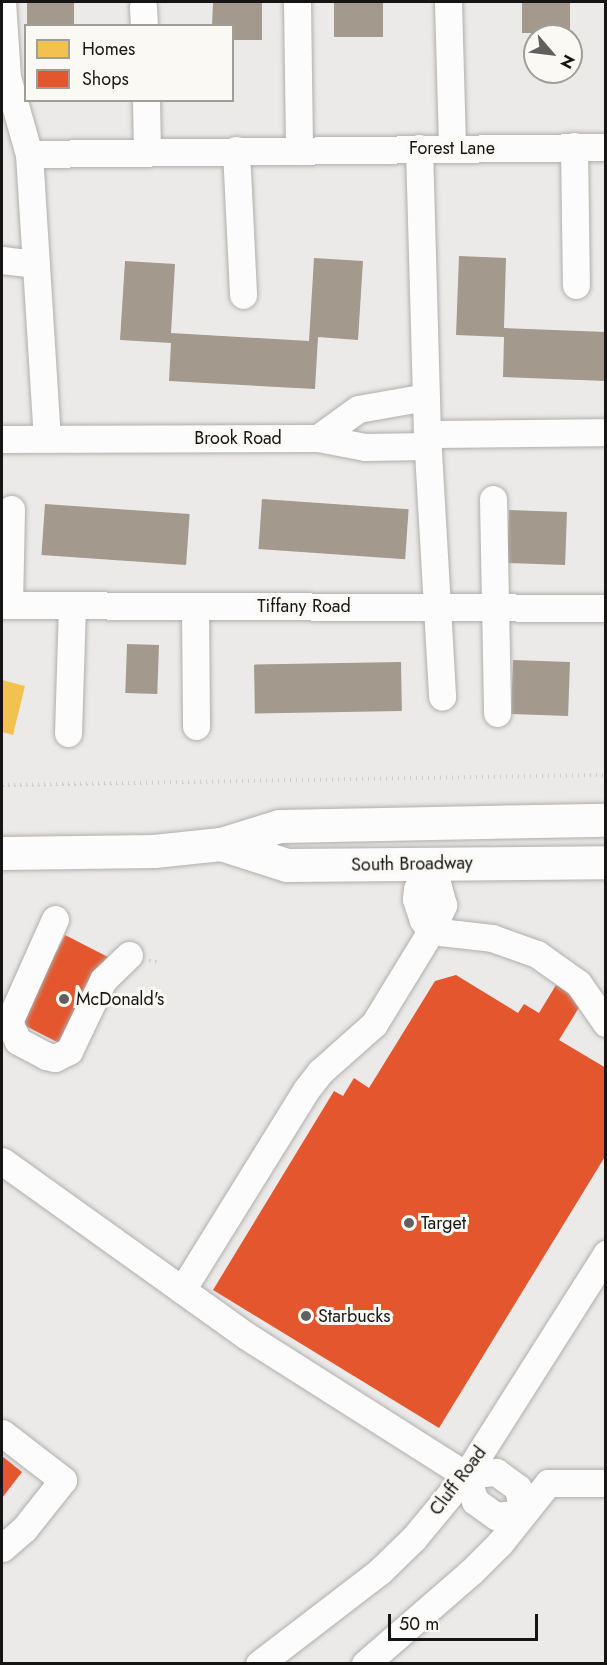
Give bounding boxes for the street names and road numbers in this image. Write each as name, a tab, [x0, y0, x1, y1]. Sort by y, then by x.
street label: Forest Lane	[409, 137, 495, 159]
street label: Brook Road	[194, 427, 282, 449]
street label: Tiffany Road	[257, 595, 351, 617]
street label: South Broadway	[351, 852, 473, 876]
street label: Cluff Road	[425, 1442, 491, 1520]

